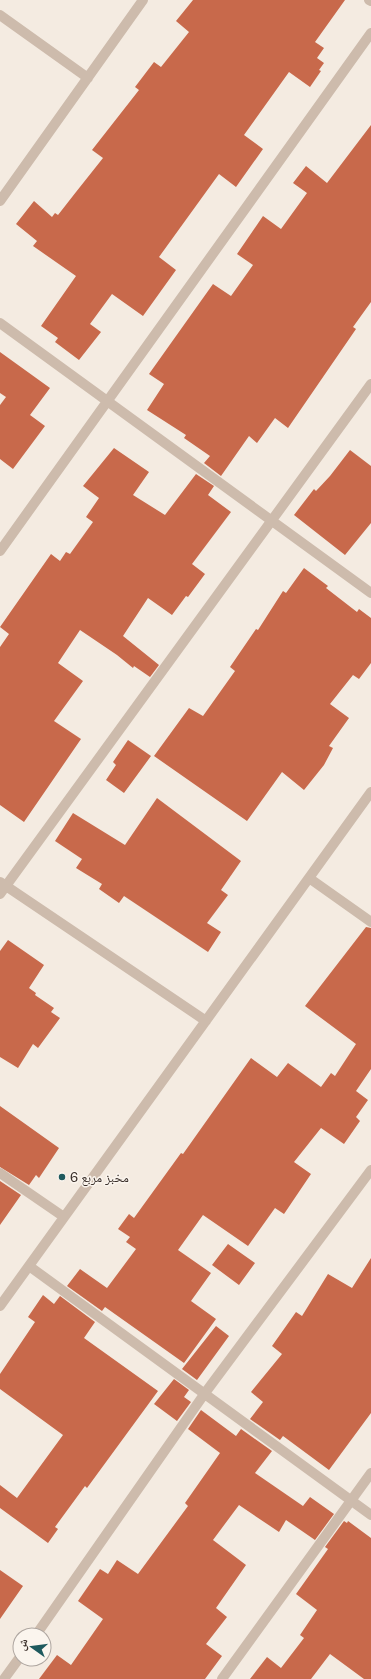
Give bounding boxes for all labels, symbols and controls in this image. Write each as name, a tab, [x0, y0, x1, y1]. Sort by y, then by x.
place label: مخبز مربع 6	[70, 1170, 129, 1187]
marker: مخبز مربع 6	[57, 1172, 67, 1182]
north arrow	[12, 1627, 52, 1667]
text: ش	[15, 1637, 32, 1652]

